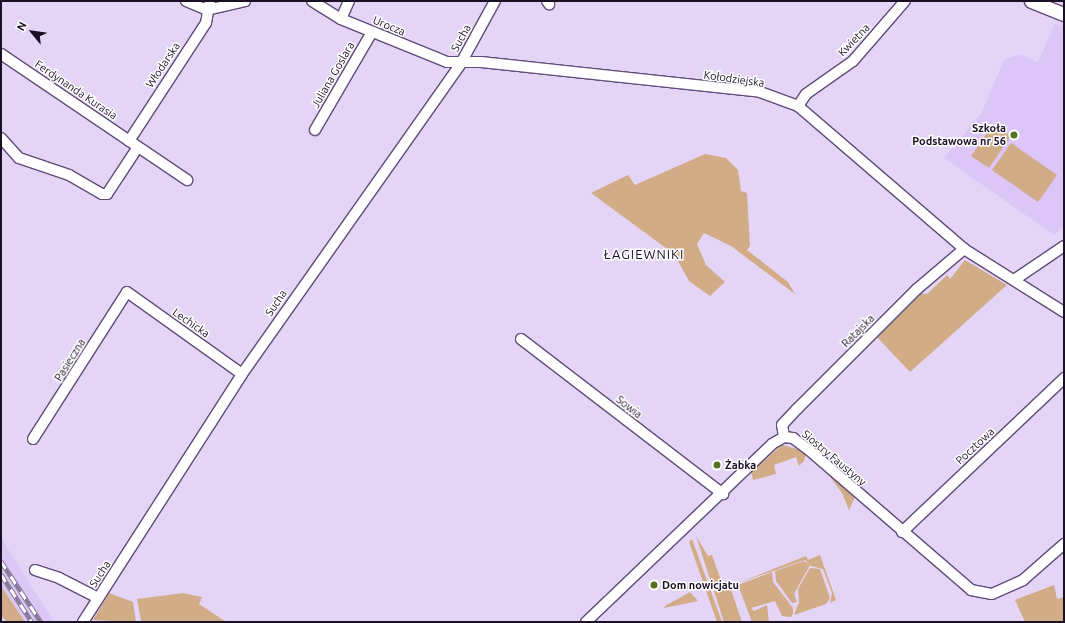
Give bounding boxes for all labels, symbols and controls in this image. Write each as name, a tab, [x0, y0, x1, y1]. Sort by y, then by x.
north arrow	[12, 12, 52, 52]
street label: Urocza	[371, 14, 407, 38]
text: N	[14, 20, 29, 33]
street label: Kwietna	[835, 21, 873, 59]
street label: Sucha	[448, 22, 474, 54]
street label: Włodarska	[143, 40, 183, 90]
street label: Juliana Goslara	[309, 40, 357, 110]
street label: Ferdynanda Kurasia	[32, 58, 120, 122]
street label: Kołodziejska	[703, 68, 765, 90]
place label: Szkoła Podstawowa nr 56	[912, 122, 1006, 148]
marker: Szkoła Podstawowa nr 56	[1009, 130, 1019, 140]
district label: ŁAGIEWNIKI	[604, 246, 684, 262]
street label: Sucha	[262, 287, 290, 319]
street label: Lechicka	[170, 306, 212, 340]
street label: Ratajska	[839, 312, 877, 350]
street label: Pasieczna	[52, 336, 88, 384]
street label: Sowia	[613, 393, 645, 421]
street label: Pocztowa	[953, 425, 997, 467]
street label: Siostry Faustyny	[799, 427, 869, 489]
place label: Żabka	[725, 458, 756, 472]
marker: Żabka	[712, 460, 722, 470]
street label: Sucha	[87, 558, 113, 590]
place label: Dom nowicjatu	[662, 578, 739, 592]
marker: Dom nowicjatu	[649, 580, 659, 590]

